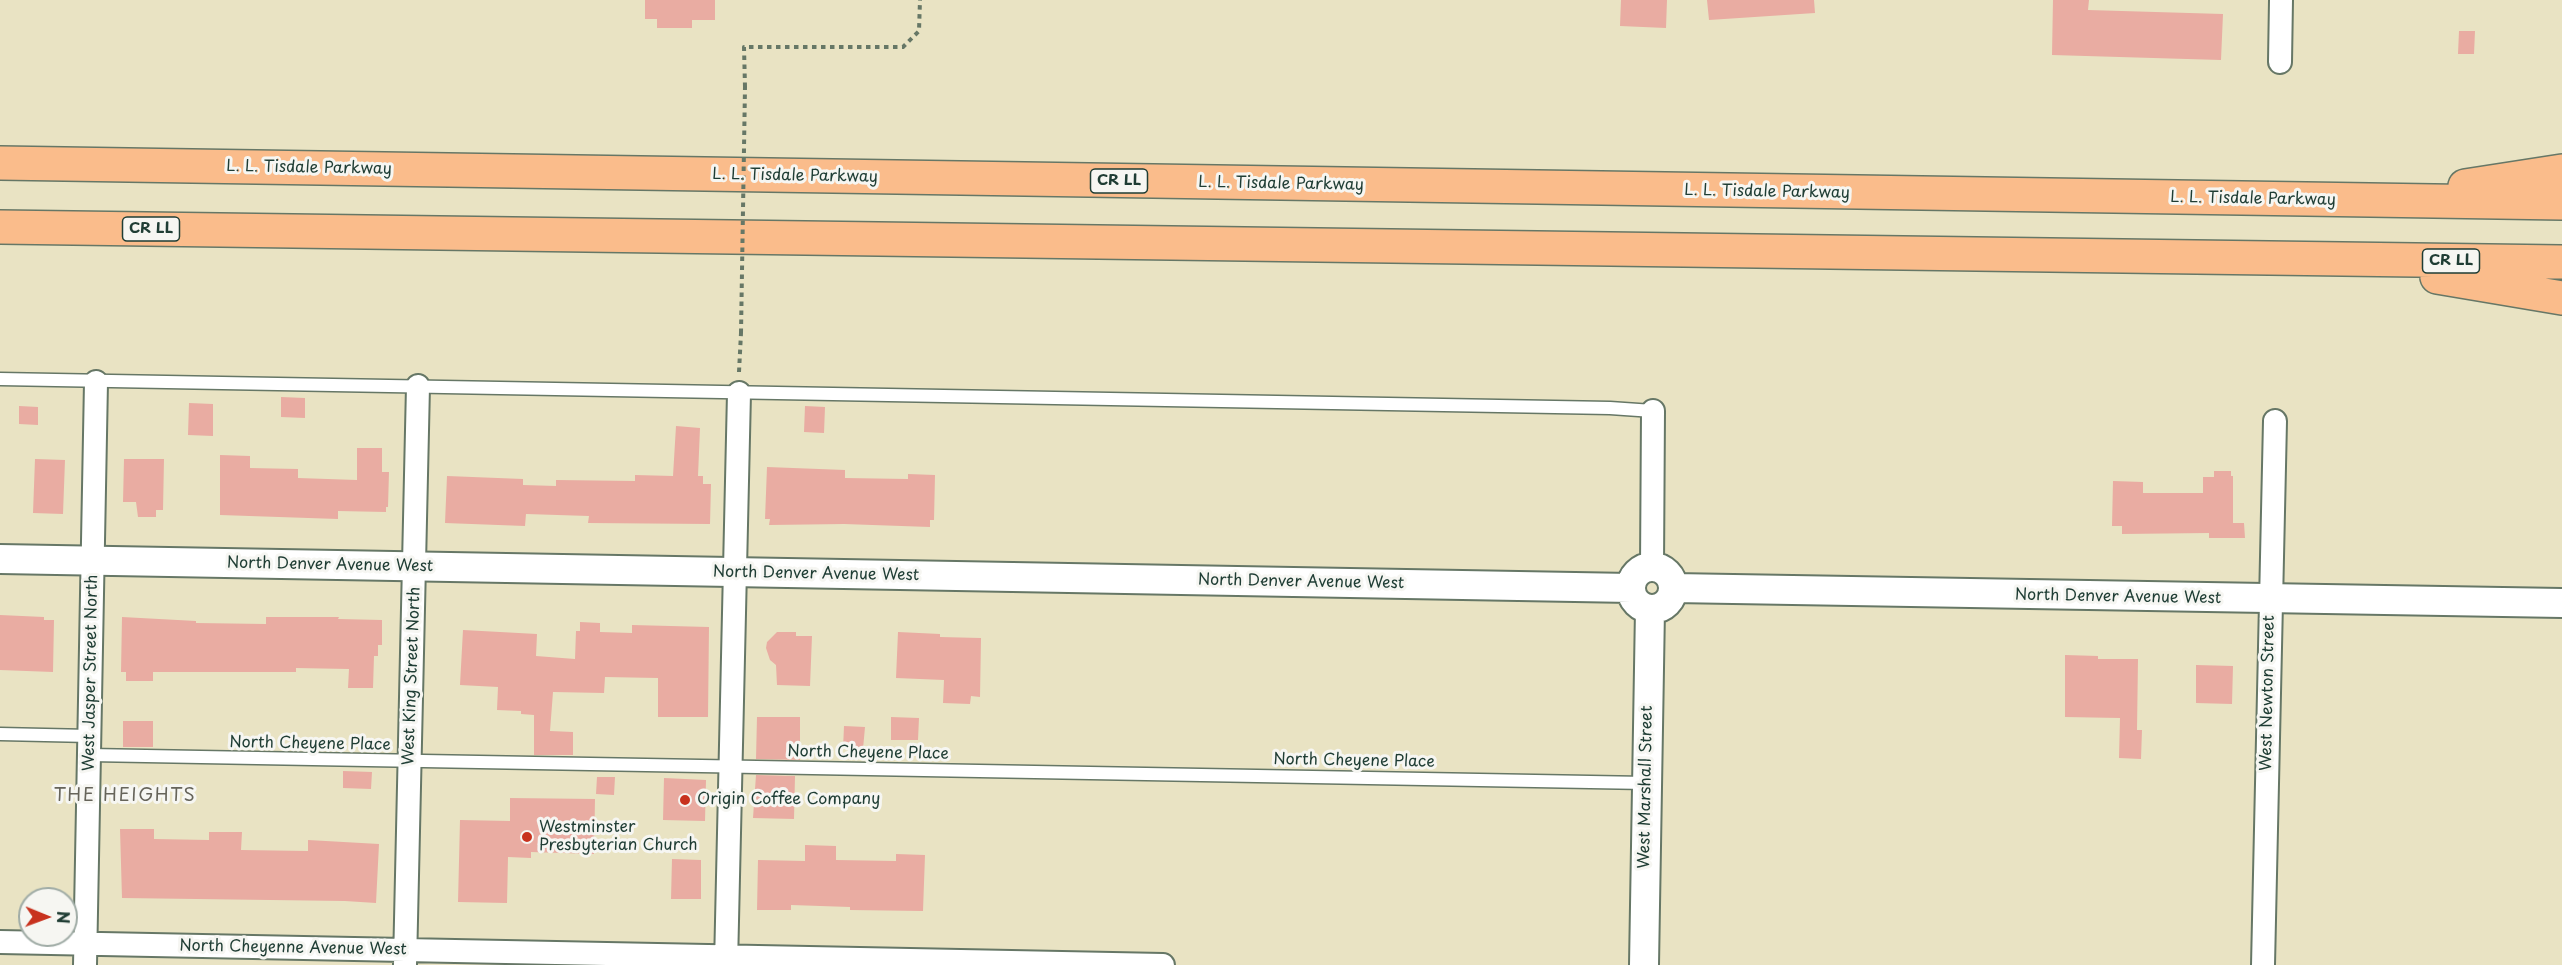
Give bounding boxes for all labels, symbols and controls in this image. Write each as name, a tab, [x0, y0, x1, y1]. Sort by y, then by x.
street label: L. L. Tisdale Parkway	[226, 157, 392, 179]
street label: L. L. Tisdale Parkway	[712, 165, 878, 187]
road number: CR LL	[1090, 169, 1148, 193]
street label: L. L. Tisdale Parkway	[1198, 173, 1364, 195]
street label: L. L. Tisdale Parkway	[1684, 181, 1850, 203]
street label: L. L. Tisdale Parkway	[2170, 188, 2336, 210]
road number: CR LL	[122, 217, 180, 241]
road number: CR LL	[2422, 249, 2480, 273]
street label: North Denver Avenue West	[227, 554, 433, 576]
street label: North Denver Avenue West	[713, 563, 919, 585]
street label: North Denver Avenue West	[1198, 571, 1404, 593]
street label: West Jasper Street North	[80, 575, 102, 771]
street label: West King Street North	[399, 586, 425, 766]
street label: North Denver Avenue West	[2015, 586, 2221, 608]
street label: West Newton Street	[2257, 615, 2279, 771]
street label: West Marshall Street	[1635, 705, 1657, 869]
street label: North Cheyene Place	[229, 733, 391, 755]
street label: North Cheyene Place	[787, 742, 949, 764]
street label: North Cheyene Place	[1273, 750, 1435, 772]
district label: THE HEIGHTS	[54, 785, 196, 807]
place label: Origin Coffee Company	[697, 790, 880, 810]
marker: Origin Coffee Company	[678, 793, 692, 807]
place label: Westminster Presbyterian Church	[539, 818, 698, 856]
marker: Westminster Presbyterian Church	[520, 830, 534, 844]
north arrow	[18, 887, 78, 947]
text: N	[52, 911, 76, 924]
street label: North Cheyenne Avenue West	[179, 936, 407, 960]

